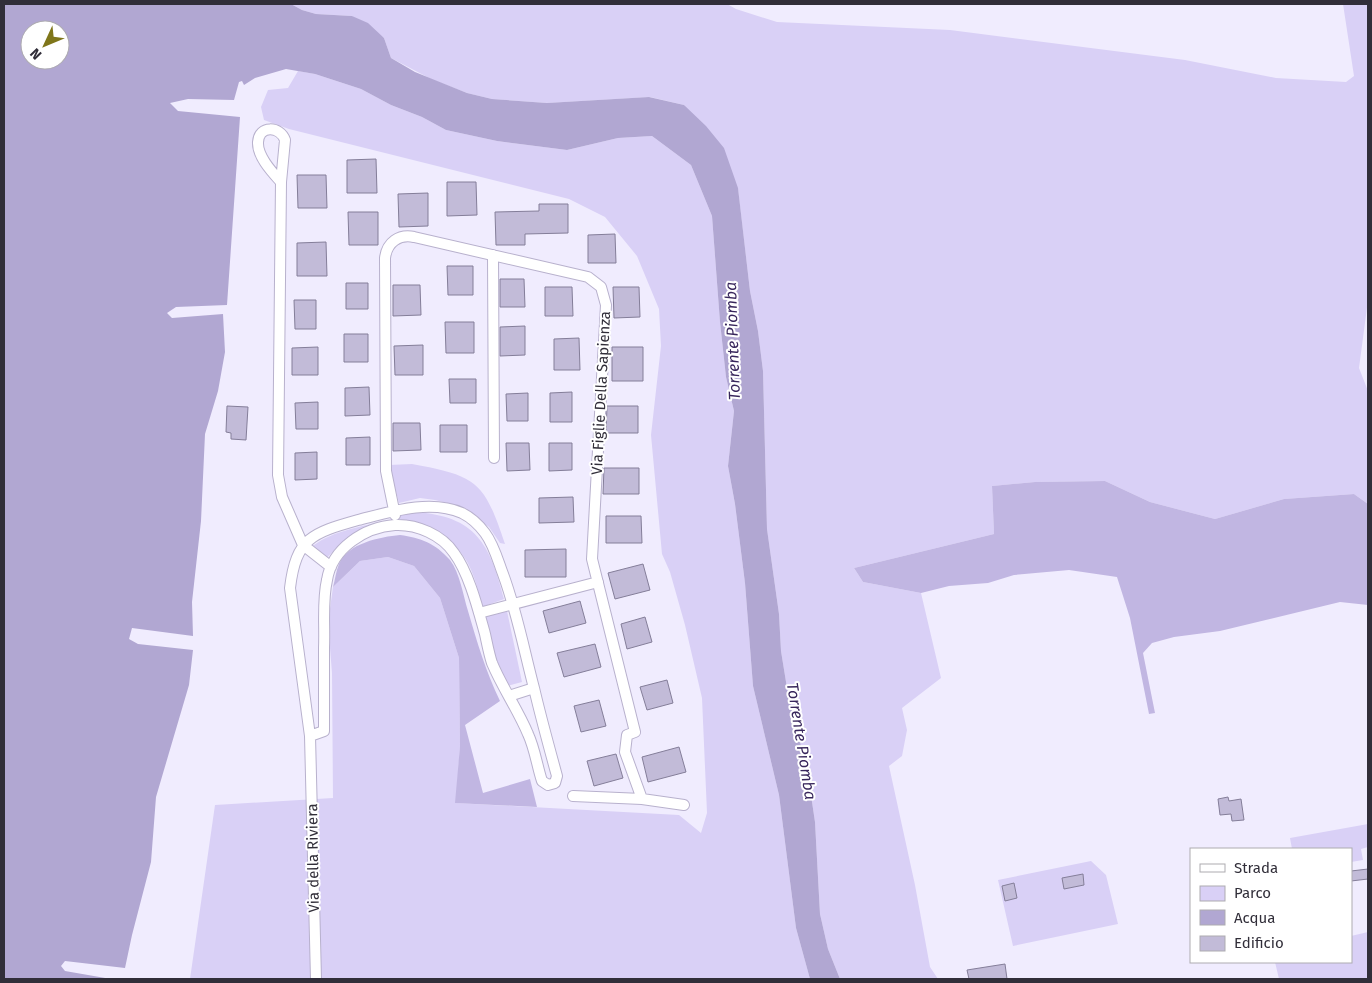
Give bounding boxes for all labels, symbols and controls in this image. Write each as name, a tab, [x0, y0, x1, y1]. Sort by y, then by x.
north arrow	[20, 20, 70, 70]
text: N	[27, 44, 45, 63]
water label: Torrente Piomba	[721, 281, 744, 400]
street label: Via Figlie Della Sapienza	[588, 311, 614, 475]
water label: Torrente Piomba	[783, 681, 820, 801]
street label: Via della Riviera	[303, 803, 323, 913]
legend	[1190, 848, 1352, 963]
text: Strada	[1234, 859, 1278, 877]
text: Parco	[1234, 884, 1271, 902]
text: Acqua	[1234, 909, 1275, 927]
text: Edificio	[1234, 934, 1284, 952]

